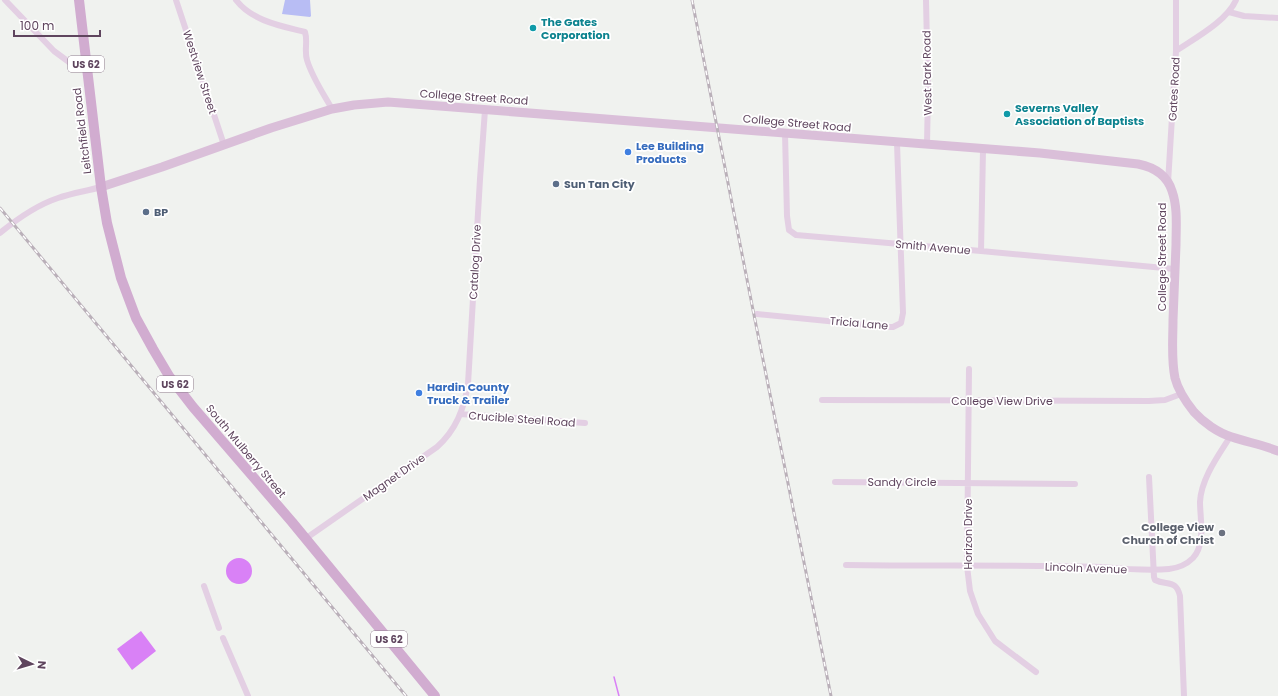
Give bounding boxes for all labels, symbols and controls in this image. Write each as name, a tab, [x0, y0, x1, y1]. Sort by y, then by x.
scale bar	[14, 12, 100, 38]
place label: The Gates Corporation	[541, 14, 610, 43]
text: 100 m	[20, 17, 54, 34]
marker: The Gates Corporation	[528, 23, 538, 33]
street label: Westview Street	[179, 28, 221, 116]
street label: West Park Road	[918, 30, 936, 116]
road number: US 62	[68, 56, 104, 72]
street label: Gates Road	[1164, 57, 1184, 121]
street label: College Street Road	[419, 85, 529, 109]
street label: Leitchfield Road	[69, 87, 95, 175]
place label: Severns Valley Association of Baptists	[1015, 100, 1144, 129]
marker: Severns Valley Association of Baptists	[1002, 109, 1012, 119]
street label: College Street Road	[742, 110, 852, 136]
place label: Lee Building Products	[636, 138, 704, 167]
marker: Lee Building Products	[623, 147, 633, 157]
place label: Sun Tan City	[564, 176, 635, 192]
marker: Sun Tan City	[551, 179, 561, 189]
street label: College Street Road	[1154, 203, 1170, 311]
place label: BP	[154, 204, 168, 220]
marker: BP	[141, 207, 151, 217]
street label: Catalog Drive	[465, 224, 485, 300]
street label: Smith Avenue	[895, 236, 972, 258]
street label: Tricia Lane	[829, 312, 889, 334]
road number: US 62	[157, 376, 193, 392]
place label: Hardin County Truck & Trailer	[427, 379, 509, 408]
marker: Hardin County Truck & Trailer	[414, 388, 424, 398]
street label: College View Drive	[951, 393, 1053, 409]
street label: South Mulberry Street	[202, 401, 290, 501]
street label: Crucible Steel Road	[468, 407, 576, 431]
street label: Magnet Drive	[360, 449, 429, 504]
street label: Sandy Circle	[867, 474, 937, 490]
street label: Horizon Drive	[960, 498, 976, 570]
place label: College View Church of Christ	[1122, 519, 1215, 548]
marker: College View Church of Christ	[1217, 528, 1227, 538]
street label: Lincoln Avenue	[1045, 559, 1128, 577]
road number: US 62	[371, 631, 407, 647]
north arrow	[12, 644, 52, 684]
text: N	[34, 660, 50, 670]

